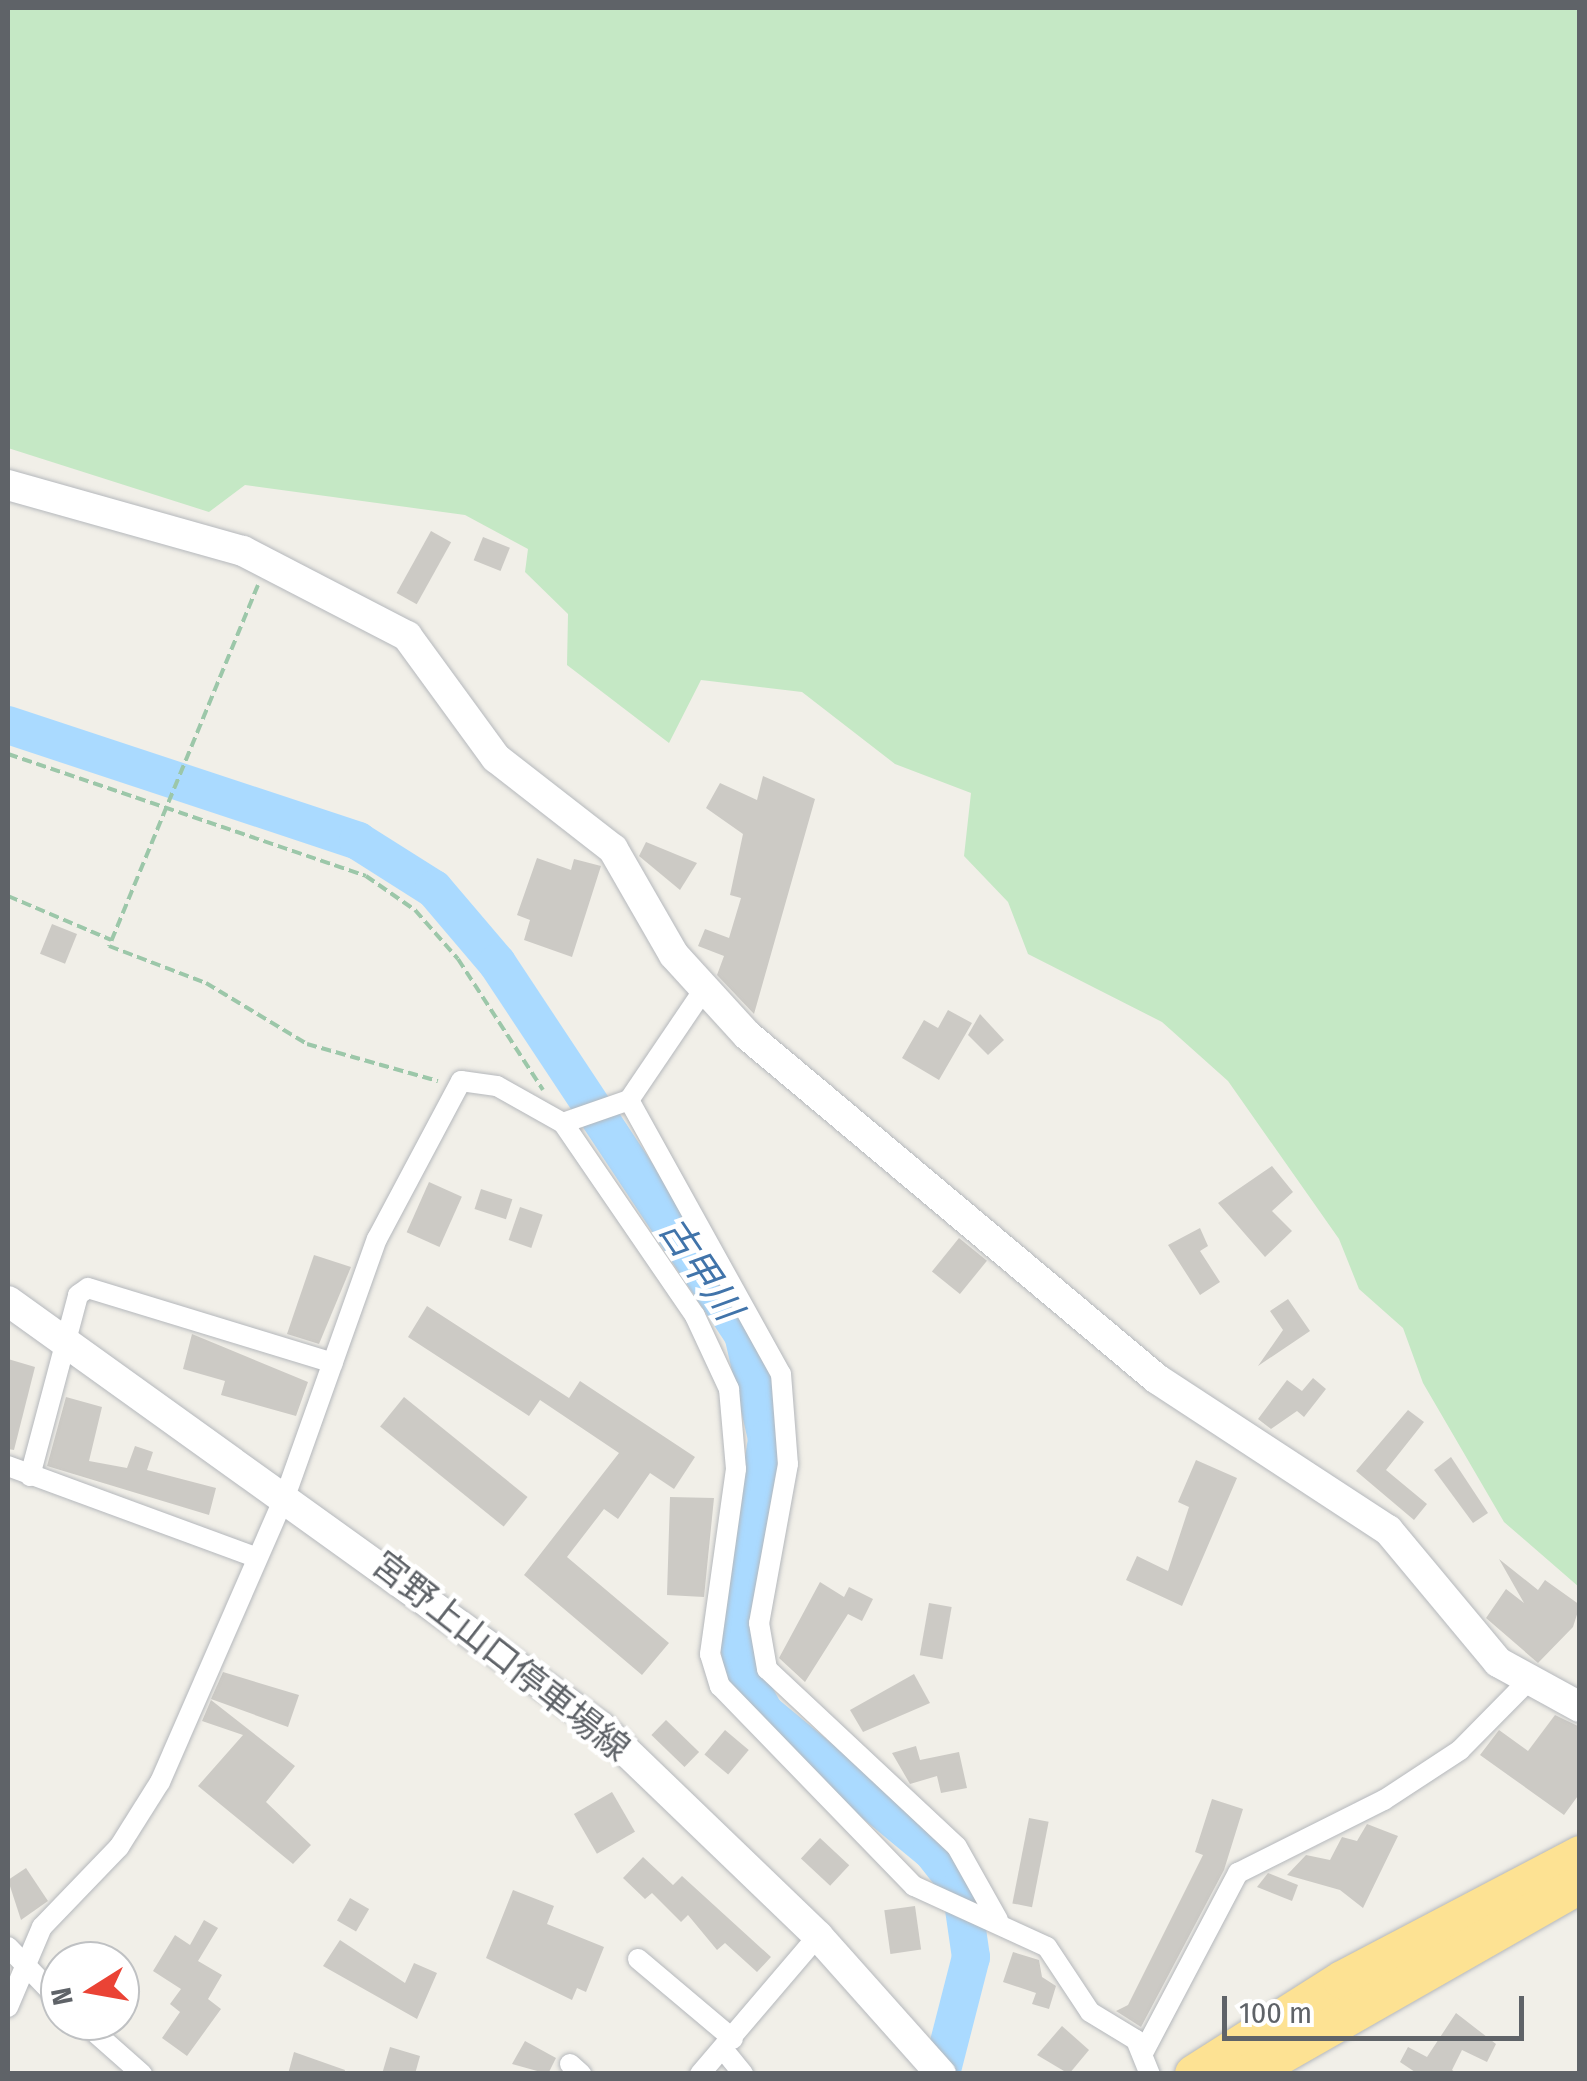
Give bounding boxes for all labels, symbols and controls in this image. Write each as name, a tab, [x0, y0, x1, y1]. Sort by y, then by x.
water label: 古甲川	[649, 1209, 751, 1329]
street label: 宮野上山口停車場線	[364, 1542, 638, 1770]
north arrow	[40, 1941, 140, 2041]
scale bar	[1227, 1976, 1530, 2038]
text: N	[44, 1985, 80, 2008]
text: 100 m	[1239, 1995, 1312, 2031]

